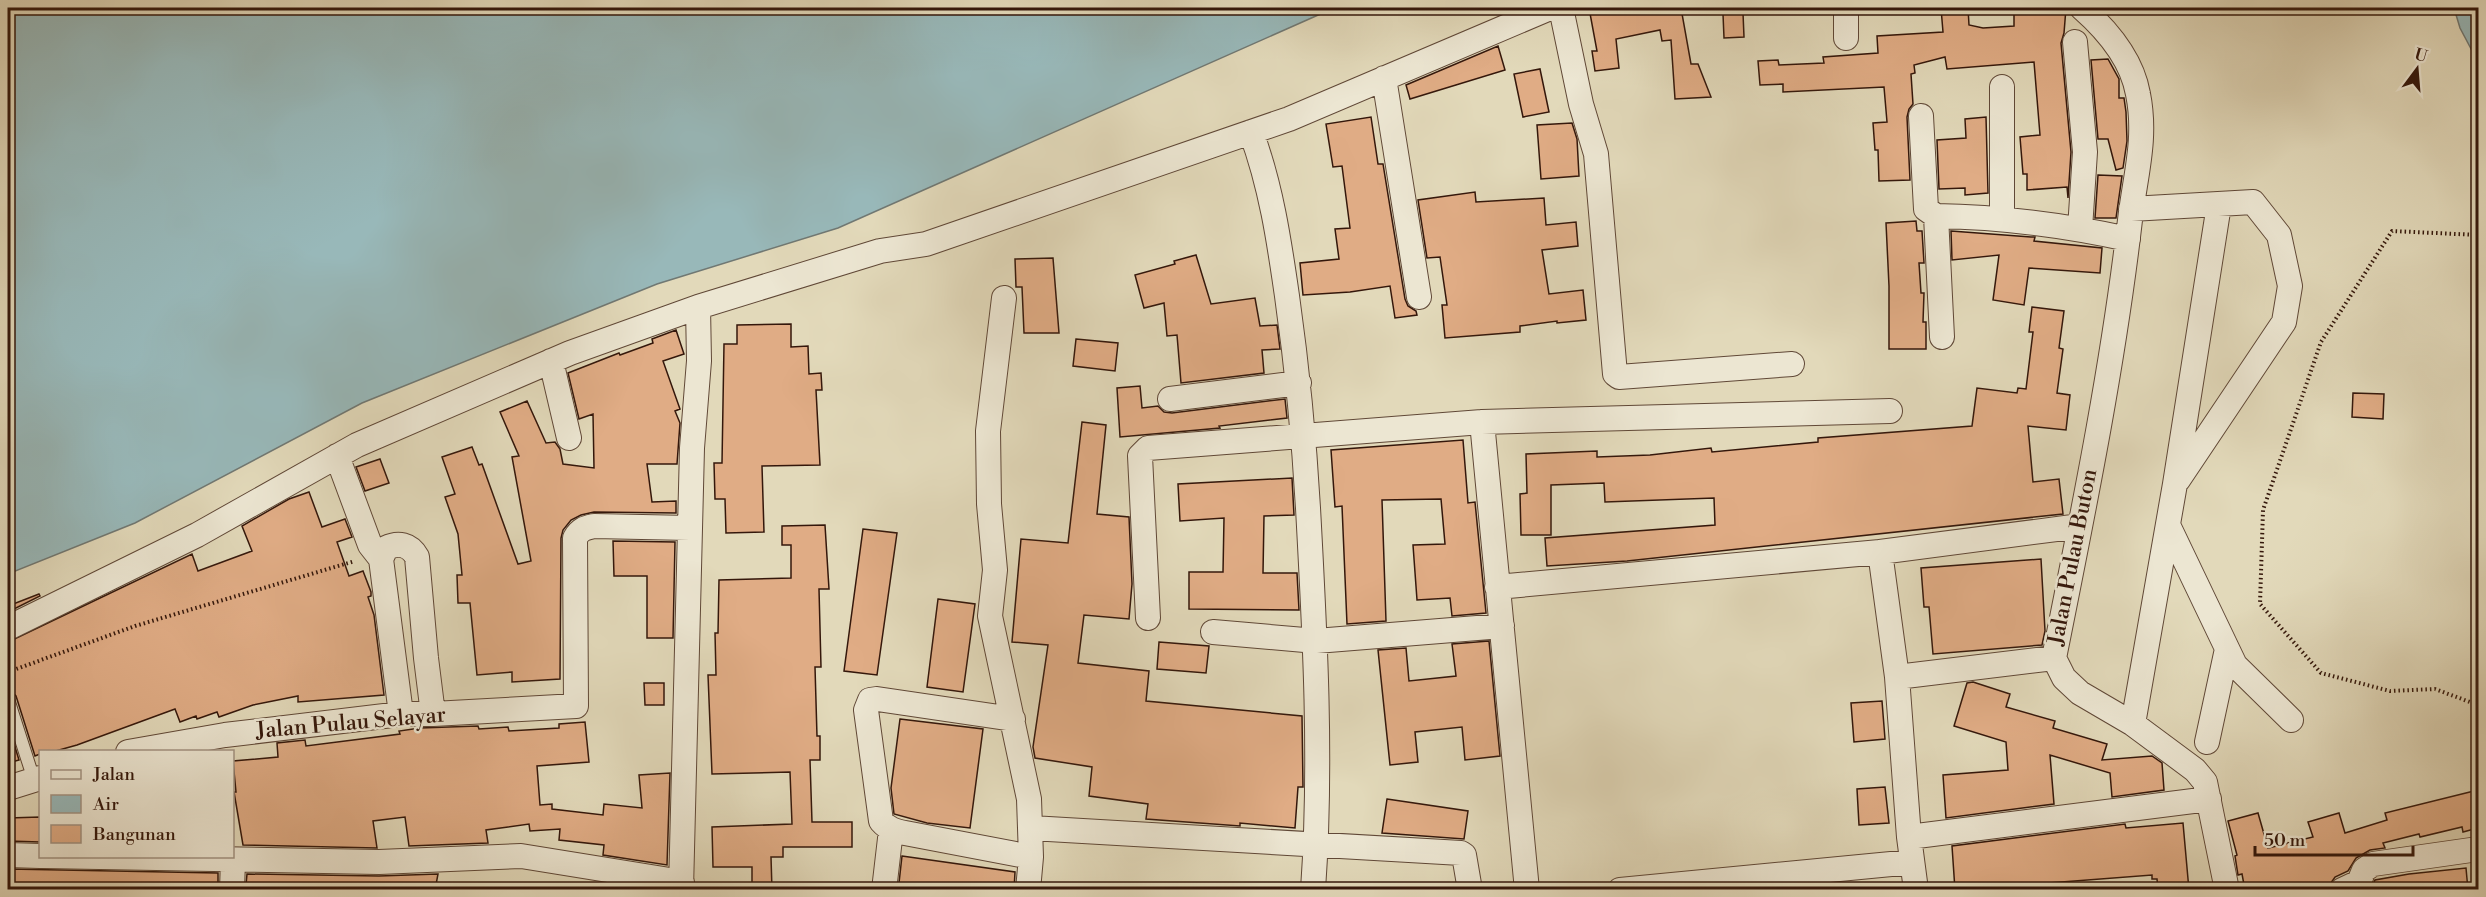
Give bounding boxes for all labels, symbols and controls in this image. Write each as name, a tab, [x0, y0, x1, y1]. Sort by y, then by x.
north arrow	[2387, 39, 2447, 99]
text: U	[2412, 44, 2430, 67]
street label: Jalan Pulau Buton	[2042, 466, 2103, 649]
street label: Jalan Pulau Selayar	[254, 701, 447, 745]
legend	[39, 750, 234, 858]
text: Jalan	[92, 763, 135, 786]
text: Air	[92, 793, 119, 816]
scale bar	[2255, 819, 2412, 857]
text: Bangunan	[92, 823, 176, 846]
text: 50 m	[2264, 829, 2306, 852]

